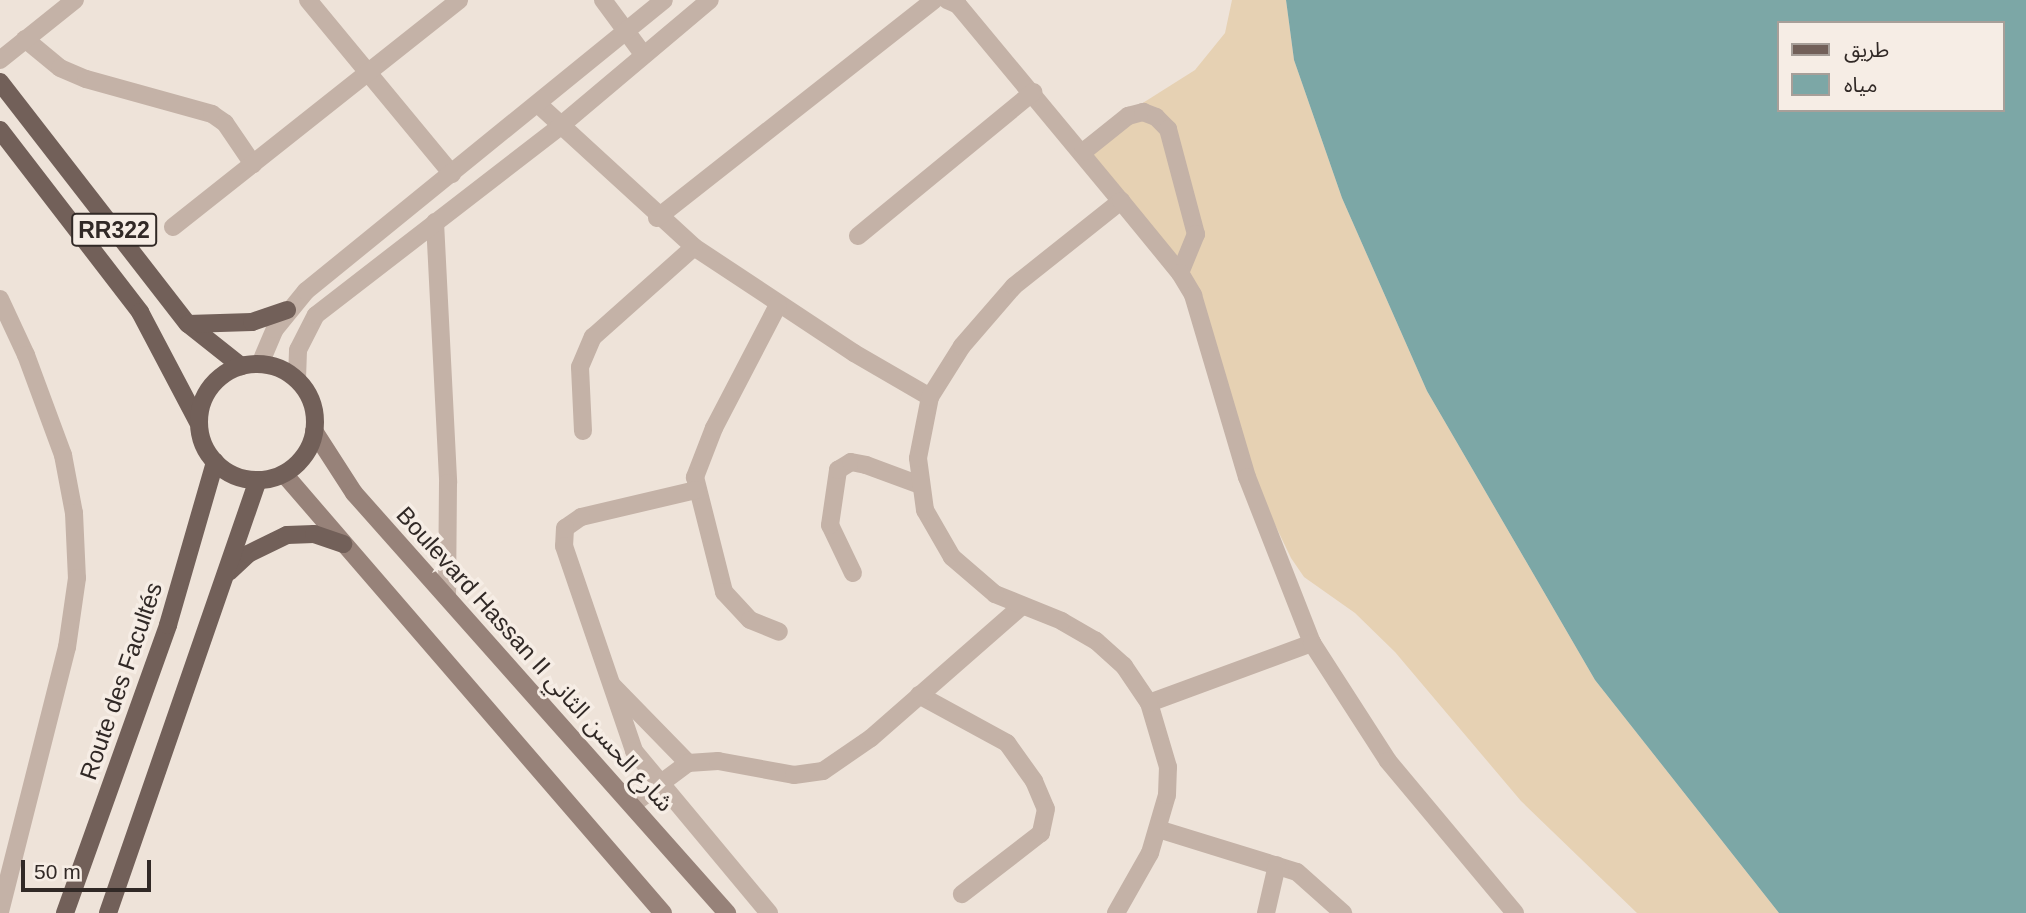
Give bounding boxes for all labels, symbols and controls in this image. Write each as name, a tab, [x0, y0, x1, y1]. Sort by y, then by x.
legend	[1778, 21, 2005, 112]
text: طريق	[1844, 38, 1889, 61]
text: مياه	[1844, 73, 1877, 96]
road number: RR322	[70, 210, 158, 249]
street label: Boulevard Hassan II شارع الحسن الثاني	[390, 501, 680, 817]
street label: Route des Facultés	[74, 579, 168, 783]
scale bar	[24, 846, 154, 890]
text: 50 m	[34, 860, 81, 883]

